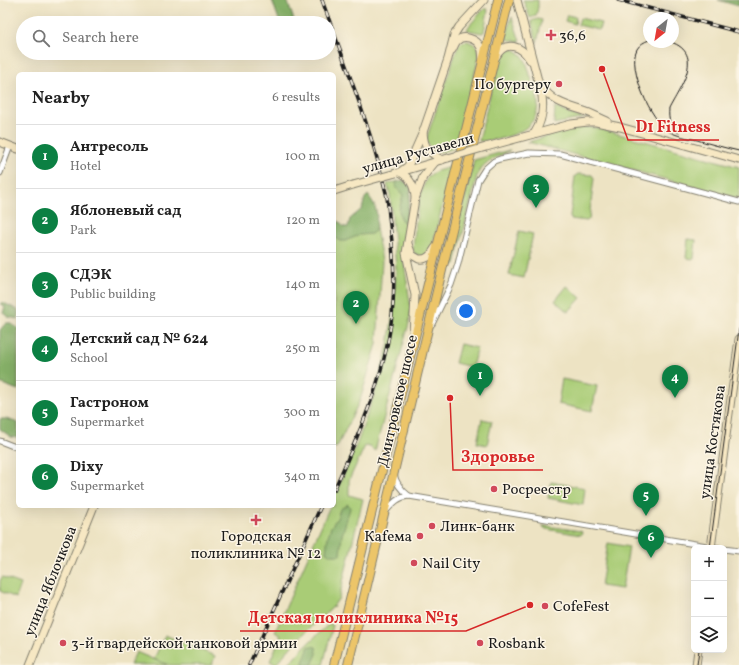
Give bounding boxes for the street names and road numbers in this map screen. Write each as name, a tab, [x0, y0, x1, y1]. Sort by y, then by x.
street label: улица Руставели	[360, 128, 477, 180]
street label: Дмитровское шоссе	[373, 333, 424, 470]
street label: улица Костякова	[695, 384, 732, 501]
street label: улица Яблочкова	[20, 523, 83, 640]

